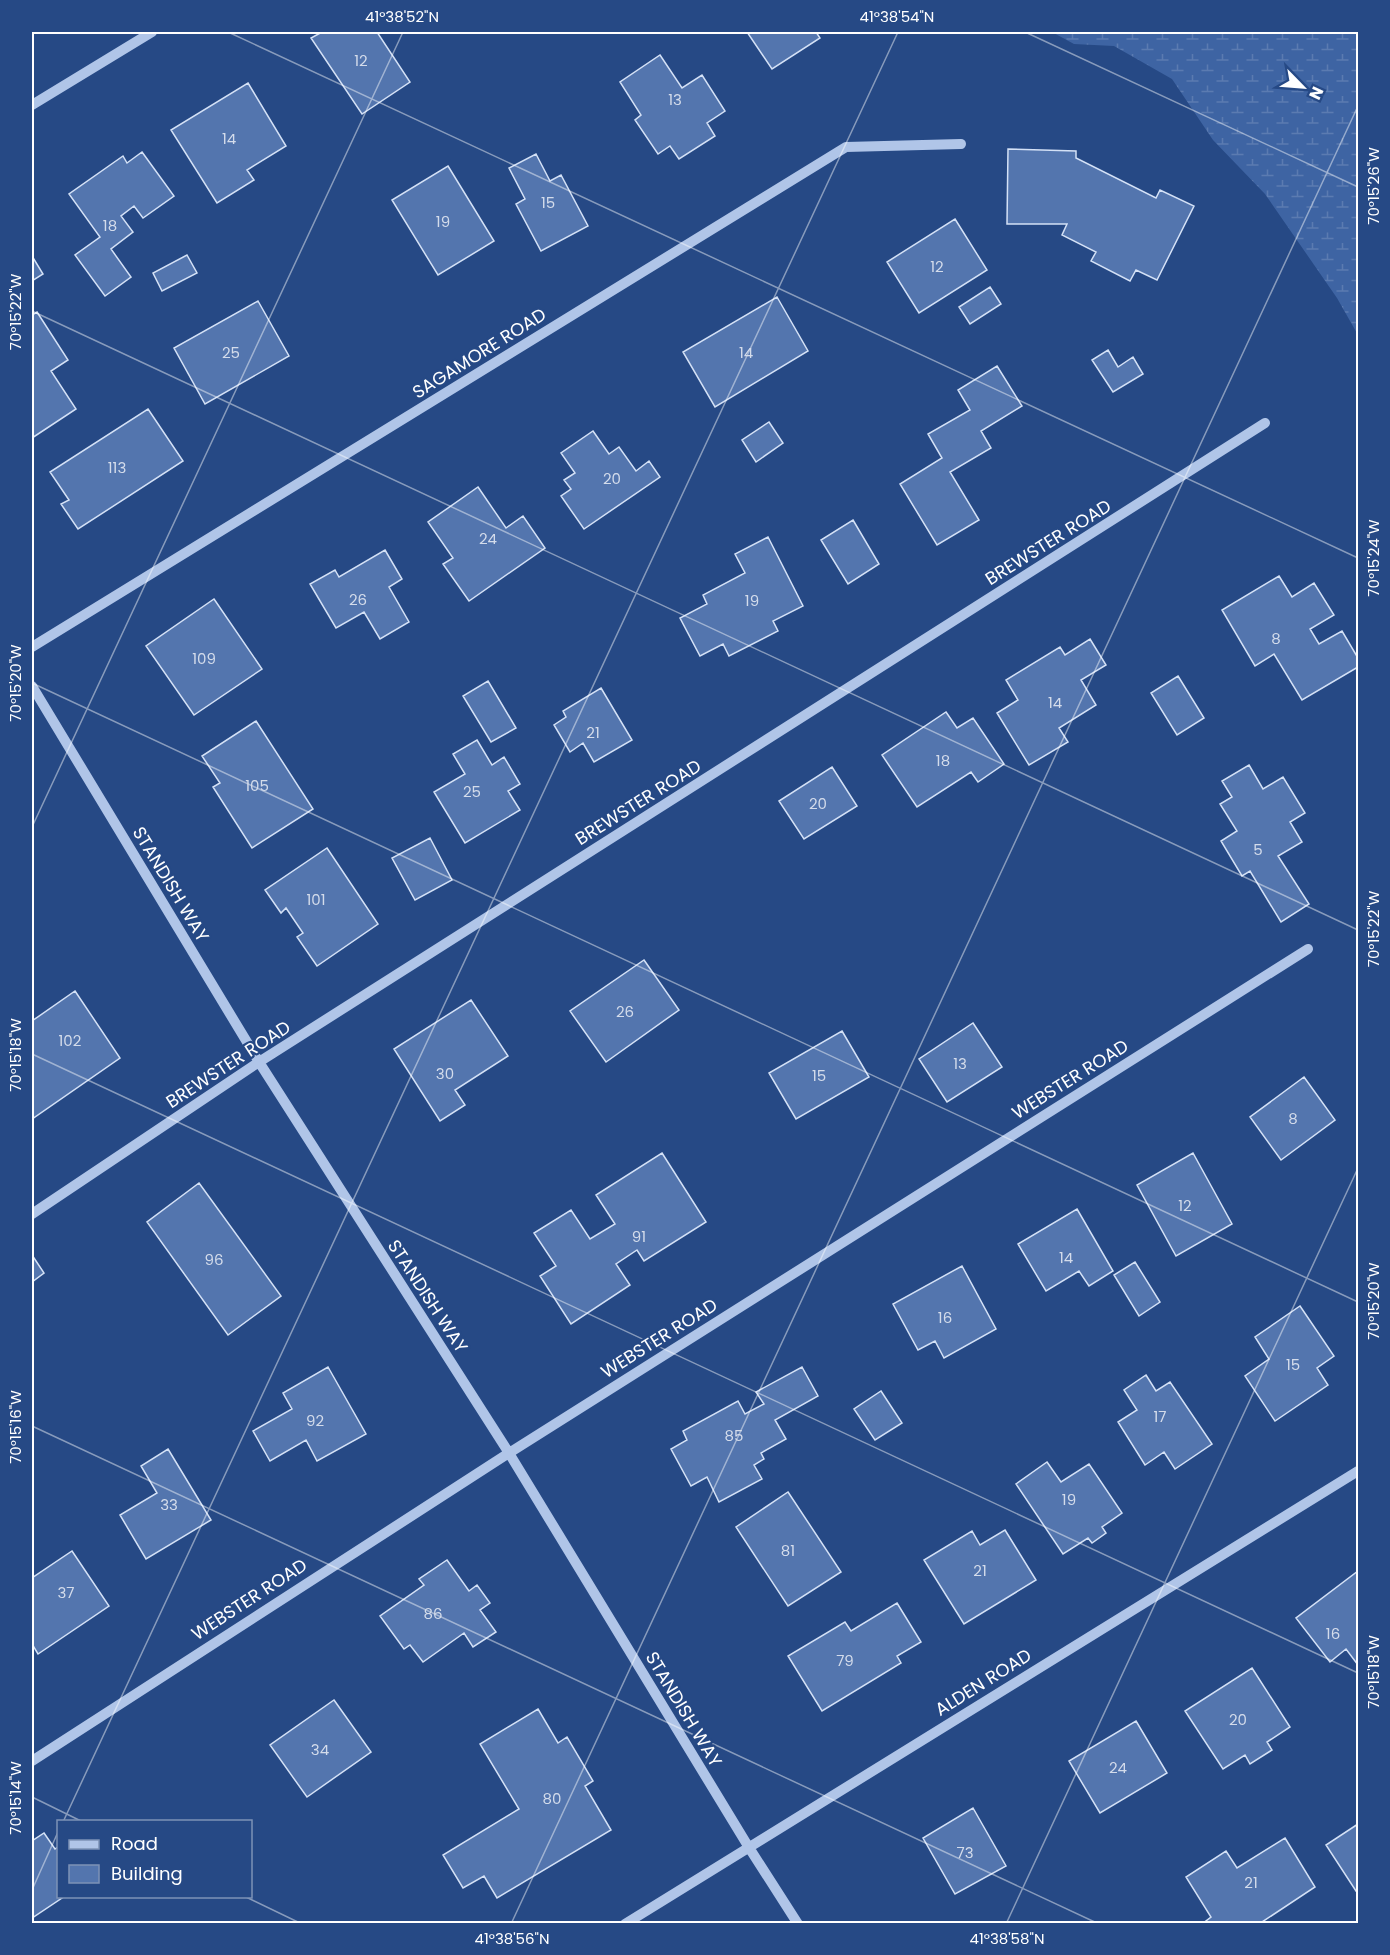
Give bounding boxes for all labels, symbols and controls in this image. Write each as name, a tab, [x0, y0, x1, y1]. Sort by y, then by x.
text: 41°38'52"N	[365, 6, 439, 27]
text: 41°38'54"N	[860, 6, 934, 27]
house number: 12	[354, 50, 368, 71]
north arrow	[1273, 57, 1333, 117]
text: N	[1303, 83, 1329, 103]
house number: 13	[668, 89, 682, 110]
house number: 14	[222, 128, 236, 149]
text: 70°15'26"W	[1363, 147, 1384, 225]
house number: 15	[541, 192, 555, 213]
house number: 19	[436, 211, 450, 232]
house number: 18	[103, 215, 117, 236]
house number: 12	[930, 256, 944, 277]
text: 70°15'22"W	[5, 273, 26, 350]
street label: SAGAMORE ROAD	[407, 302, 551, 404]
house number: 25	[222, 342, 240, 363]
house number: 14	[739, 342, 753, 363]
house number: 113	[108, 457, 126, 478]
house number: 20	[603, 468, 621, 489]
street label: BREWSTER ROAD	[980, 493, 1116, 591]
text: 70°15'24"W	[1363, 519, 1384, 597]
house number: 24	[479, 528, 497, 549]
house number: 26	[349, 589, 367, 610]
house number: 19	[745, 590, 759, 611]
house number: 8	[1271, 628, 1281, 649]
text: 70°15'20"W	[5, 644, 26, 722]
house number: 109	[192, 648, 216, 669]
house number: 14	[1048, 692, 1062, 713]
house number: 21	[586, 722, 600, 743]
house number: 18	[936, 750, 950, 771]
street label: BREWSTER ROAD	[570, 753, 706, 851]
house number: 105	[245, 775, 269, 796]
house number: 25	[463, 781, 481, 802]
house number: 20	[809, 793, 827, 814]
street label: STANDISH WAY	[127, 822, 216, 947]
house number: 5	[1253, 839, 1263, 860]
house number: 101	[306, 889, 326, 910]
text: 70°15'22"W	[1363, 890, 1384, 967]
house number: 26	[616, 1001, 634, 1022]
street label: BREWSTER ROAD	[161, 1014, 295, 1114]
text: 70°15'18"W	[5, 1018, 26, 1092]
house number: 102	[59, 1030, 81, 1051]
street label: WEBSTER ROAD	[1007, 1033, 1133, 1125]
house number: 13	[953, 1053, 967, 1074]
house number: 30	[436, 1063, 454, 1084]
house number: 15	[812, 1065, 826, 1086]
house number: 8	[1288, 1108, 1298, 1129]
house number: 12	[1178, 1195, 1192, 1216]
house number: 91	[632, 1226, 646, 1247]
street label: STANDISH WAY	[382, 1235, 474, 1358]
house number: 14	[1059, 1247, 1073, 1268]
house number: 96	[205, 1249, 223, 1270]
text: 70°15'20"W	[1363, 1262, 1384, 1340]
street label: WEBSTER ROAD	[596, 1292, 722, 1384]
house number: 16	[938, 1307, 952, 1328]
house number: 15	[1286, 1354, 1300, 1375]
text: 70°15'16"W	[5, 1390, 26, 1464]
house number: 17	[1154, 1406, 1167, 1427]
house number: 92	[306, 1410, 324, 1431]
house number: 85	[725, 1425, 743, 1446]
house number: 19	[1062, 1489, 1076, 1510]
house number: 33	[160, 1494, 178, 1515]
house number: 81	[781, 1540, 795, 1561]
street label: WEBSTER ROAD	[186, 1552, 312, 1646]
house number: 21	[973, 1560, 987, 1581]
house number: 37	[57, 1582, 75, 1603]
house number: 86	[424, 1603, 443, 1624]
house number: 16	[1326, 1623, 1340, 1644]
text: 70°15'18"W	[1363, 1635, 1384, 1709]
street label: ALDEN ROAD	[930, 1642, 1036, 1722]
street label: STANDISH WAY	[640, 1647, 729, 1772]
house number: 79	[836, 1650, 854, 1671]
house number: 20	[1229, 1709, 1247, 1730]
house number: 34	[311, 1739, 329, 1760]
house number: 24	[1109, 1757, 1127, 1778]
text: 70°15'14"W	[5, 1761, 26, 1835]
house number: 80	[543, 1788, 561, 1809]
legend	[57, 1820, 252, 1898]
text: Road	[111, 1831, 158, 1856]
house number: 73	[956, 1842, 974, 1863]
text: Building	[111, 1861, 183, 1886]
house number: 21	[1244, 1872, 1258, 1893]
text: 41°38'56"N	[475, 1928, 549, 1949]
text: 41°38'58"N	[970, 1928, 1044, 1949]

